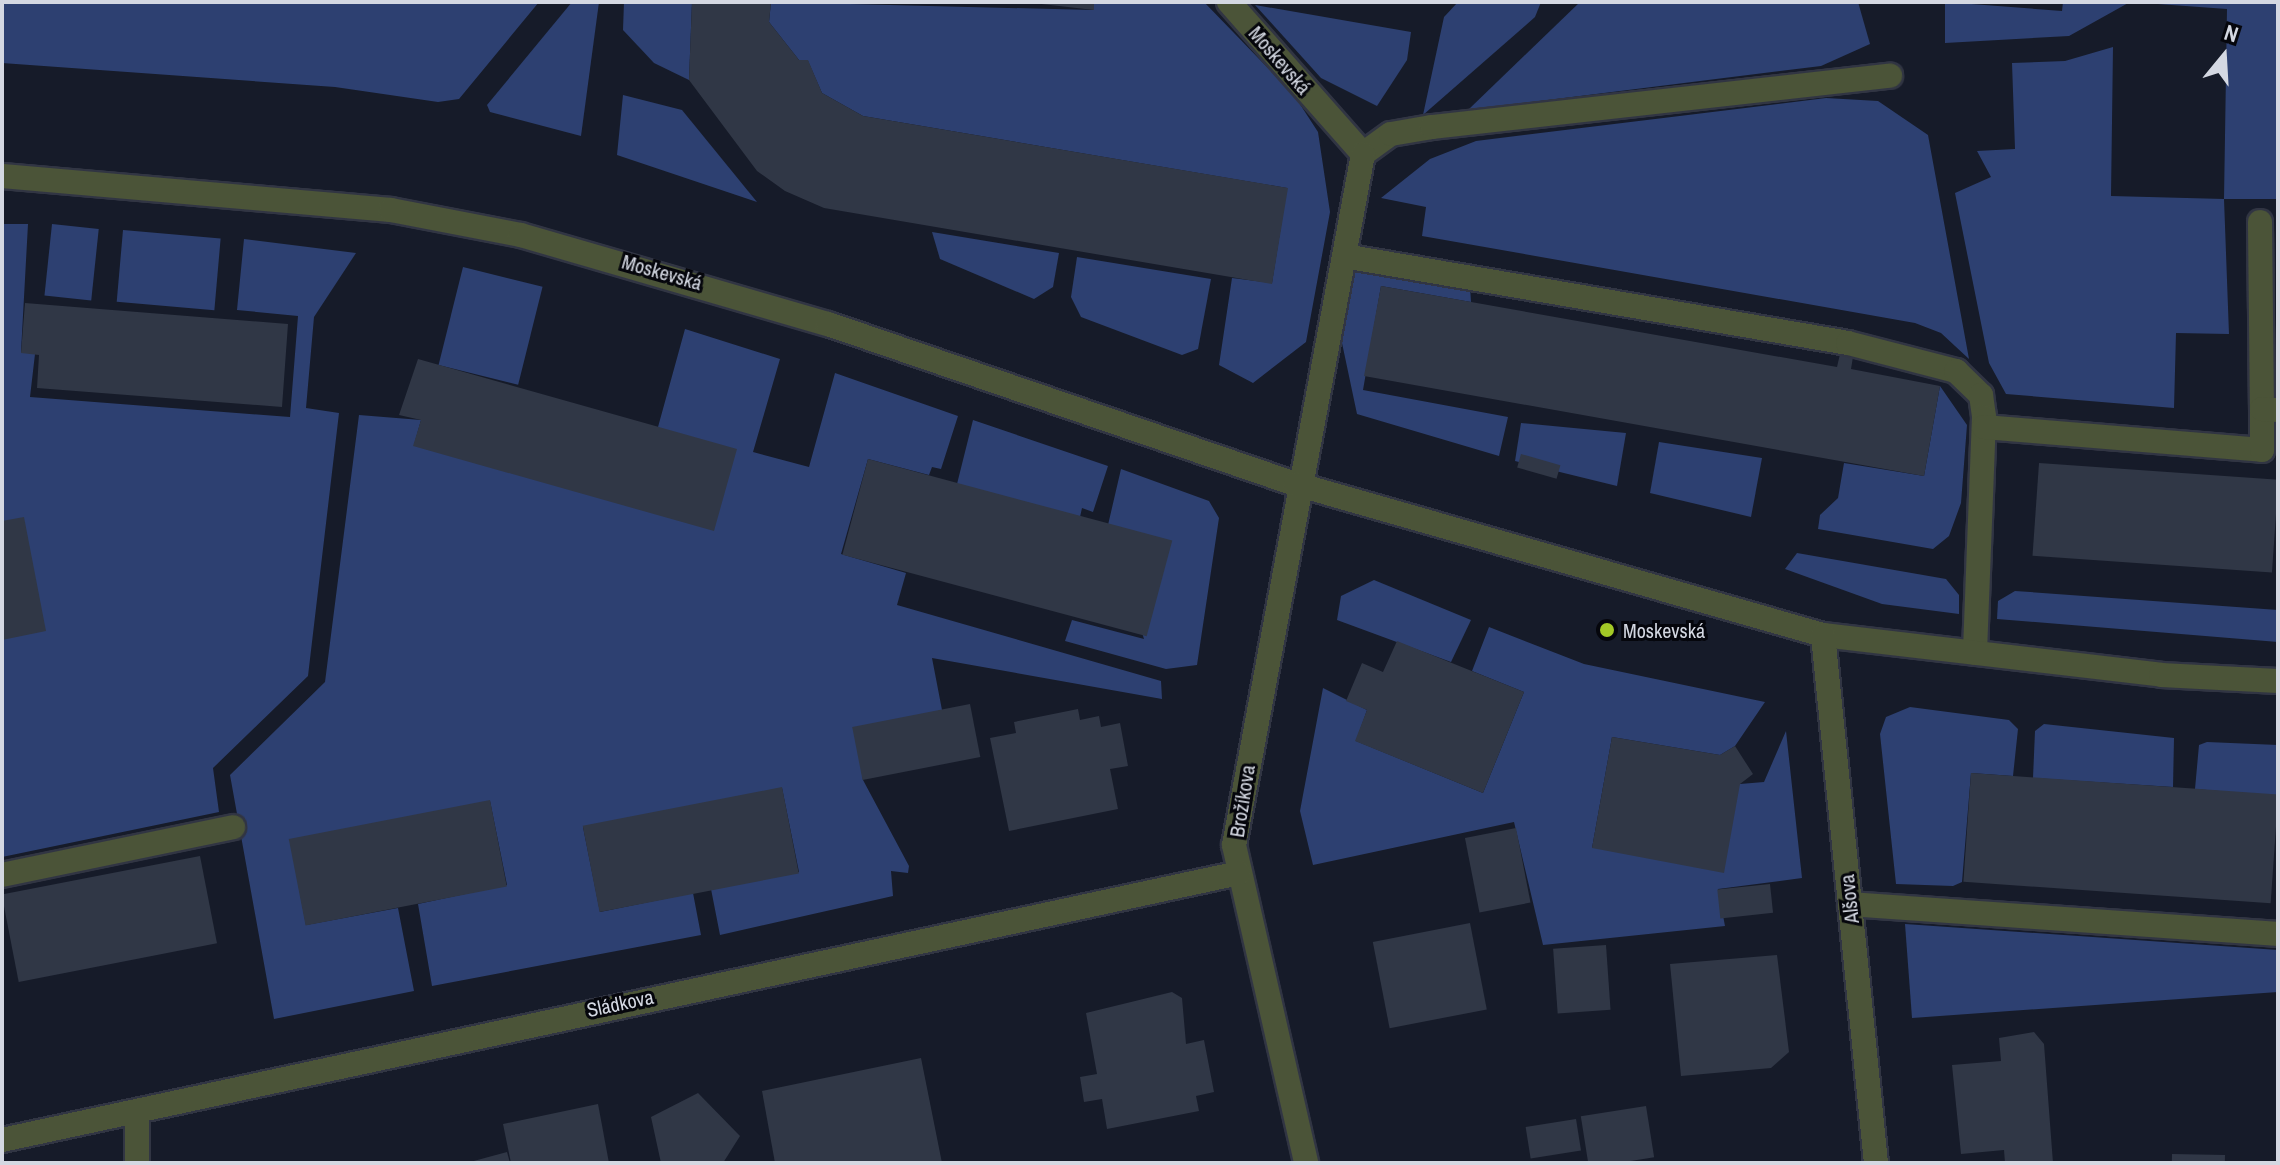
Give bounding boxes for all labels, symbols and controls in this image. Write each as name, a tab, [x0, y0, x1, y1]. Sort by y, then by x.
north arrow	[2184, 16, 2264, 96]
text: N	[2221, 17, 2242, 49]
street label: Moskevská	[1244, 21, 1316, 99]
street label: Moskevská	[619, 249, 705, 295]
place label: Moskevská	[1623, 618, 1705, 642]
marker: Moskevská	[1598, 621, 1616, 639]
street label: Brožíkova	[1224, 763, 1260, 839]
street label: Alšova	[1834, 873, 1864, 925]
street label: Sládkova	[585, 984, 655, 1022]

